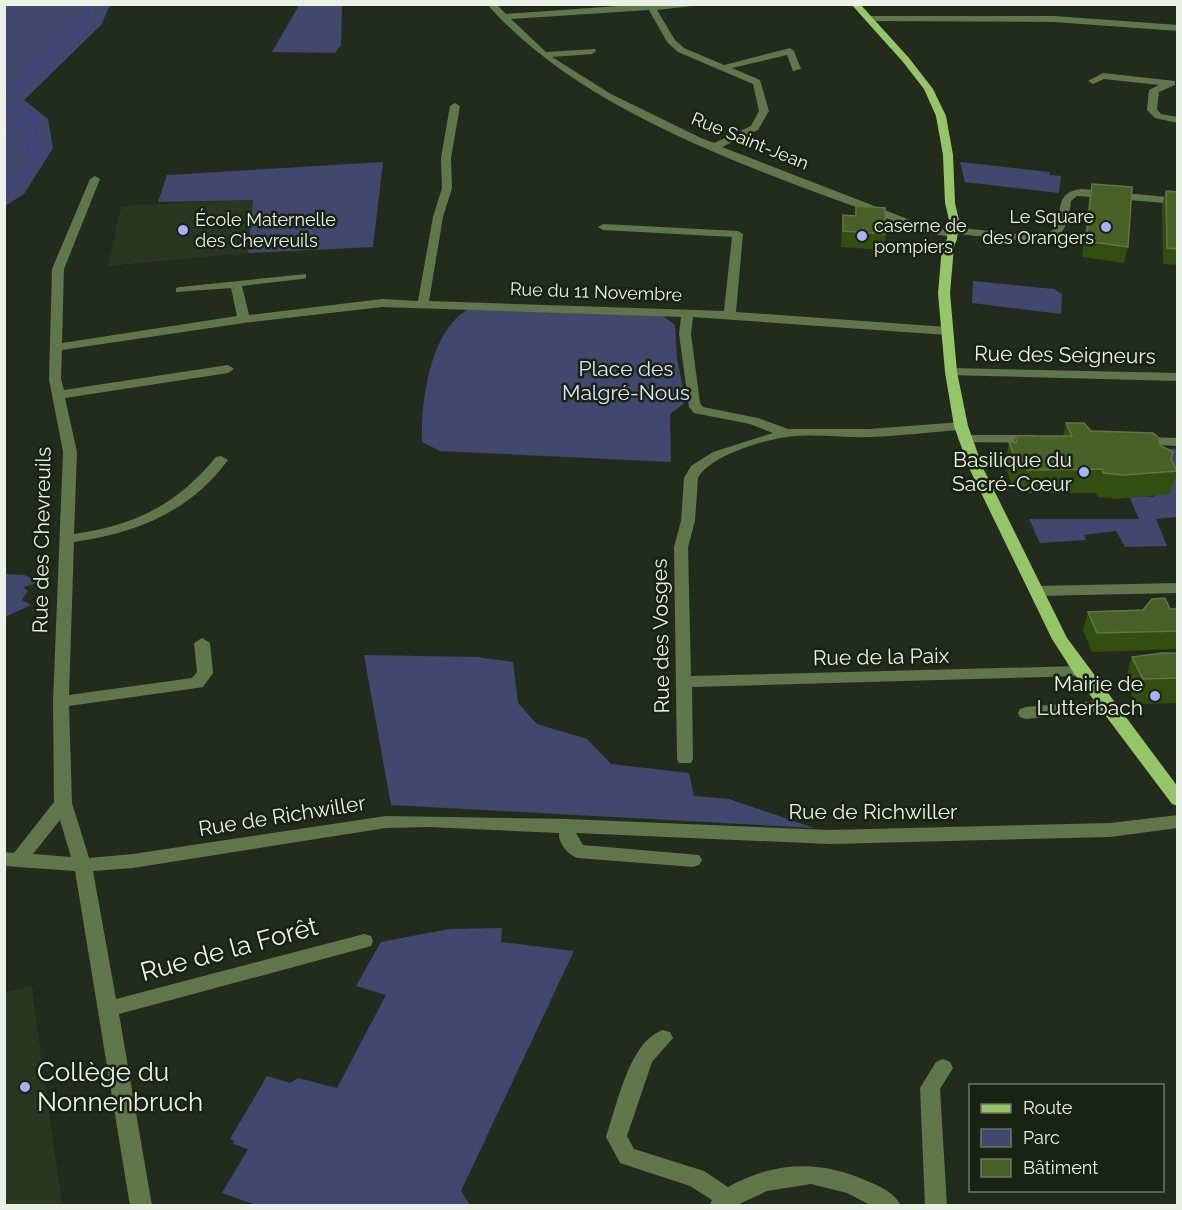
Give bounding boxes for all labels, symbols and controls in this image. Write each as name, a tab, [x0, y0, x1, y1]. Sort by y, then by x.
street label: Rue Saint-Jean	[689, 107, 812, 174]
place label: Le Square des Orangers	[982, 206, 1094, 248]
place label: École Maternelle des Chevreuils	[195, 208, 336, 251]
place label: caserne de pompiers	[874, 215, 967, 257]
marker: Le Square des Orangers	[1099, 220, 1113, 234]
marker: École Maternelle des Chevreuils	[176, 223, 190, 237]
marker: caserne de pompiers	[855, 229, 869, 243]
street label: Rue du 11 Novembre	[510, 278, 683, 305]
street label: Rue des Seigneurs	[974, 340, 1156, 369]
park label: Place des Malgré-Nous	[562, 356, 690, 405]
street label: Rue des Chevreuils	[27, 446, 56, 634]
place label: Basilique du Sacré-Cœur	[952, 447, 1073, 496]
marker: Basilique du Sacré-Cœur	[1077, 465, 1091, 479]
street label: Rue des Vosges	[647, 558, 674, 714]
street label: Rue de la Paix	[813, 643, 950, 670]
place label: Mairie de Lutterbach	[1037, 671, 1143, 720]
marker: Mairie de Lutterbach	[1148, 689, 1162, 703]
street label: Rue de Richwiller	[197, 790, 368, 841]
street label: Rue de Richwiller	[789, 799, 958, 824]
street label: Rue de la Forêt	[137, 911, 321, 987]
place label: Collège du Nonnenbruch	[37, 1057, 203, 1117]
marker: Collège du Nonnenbruch	[18, 1080, 32, 1094]
legend	[969, 1084, 1164, 1192]
text: Route	[1023, 1097, 1073, 1118]
text: Parc	[1023, 1127, 1060, 1148]
text: Bâtiment	[1023, 1157, 1098, 1178]

